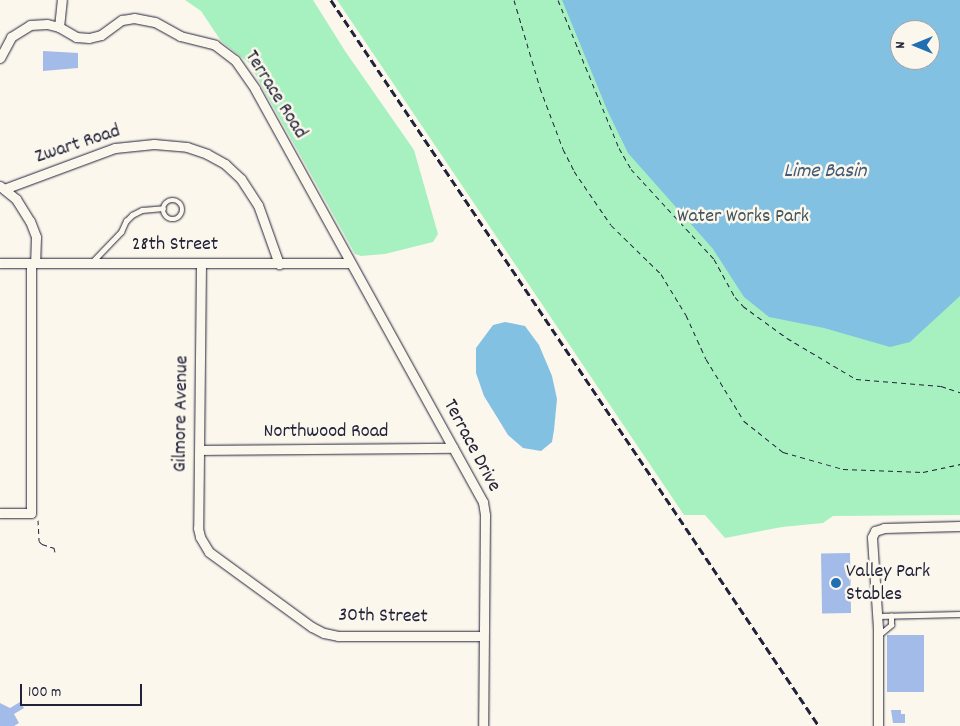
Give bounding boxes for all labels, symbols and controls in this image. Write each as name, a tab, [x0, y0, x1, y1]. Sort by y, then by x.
north arrow	[890, 20, 940, 70]
text: N	[891, 42, 911, 48]
street label: Terrace Road	[238, 46, 312, 144]
street label: Zwart Road	[33, 120, 123, 170]
water label: Lime Basin	[783, 159, 867, 185]
park label: Water Works Park	[677, 205, 809, 229]
street label: 28th Street	[132, 233, 218, 257]
street label: Gilmore Avenue	[169, 355, 195, 473]
street label: Terrace Drive	[437, 396, 505, 496]
street label: Northwood Road	[264, 420, 388, 444]
place label: Valley Park Stables	[846, 560, 930, 607]
marker: Valley Park Stables	[830, 577, 842, 589]
street label: 30th Street	[338, 604, 428, 630]
scale bar	[22, 674, 145, 706]
text: 100 m	[28, 682, 61, 704]

